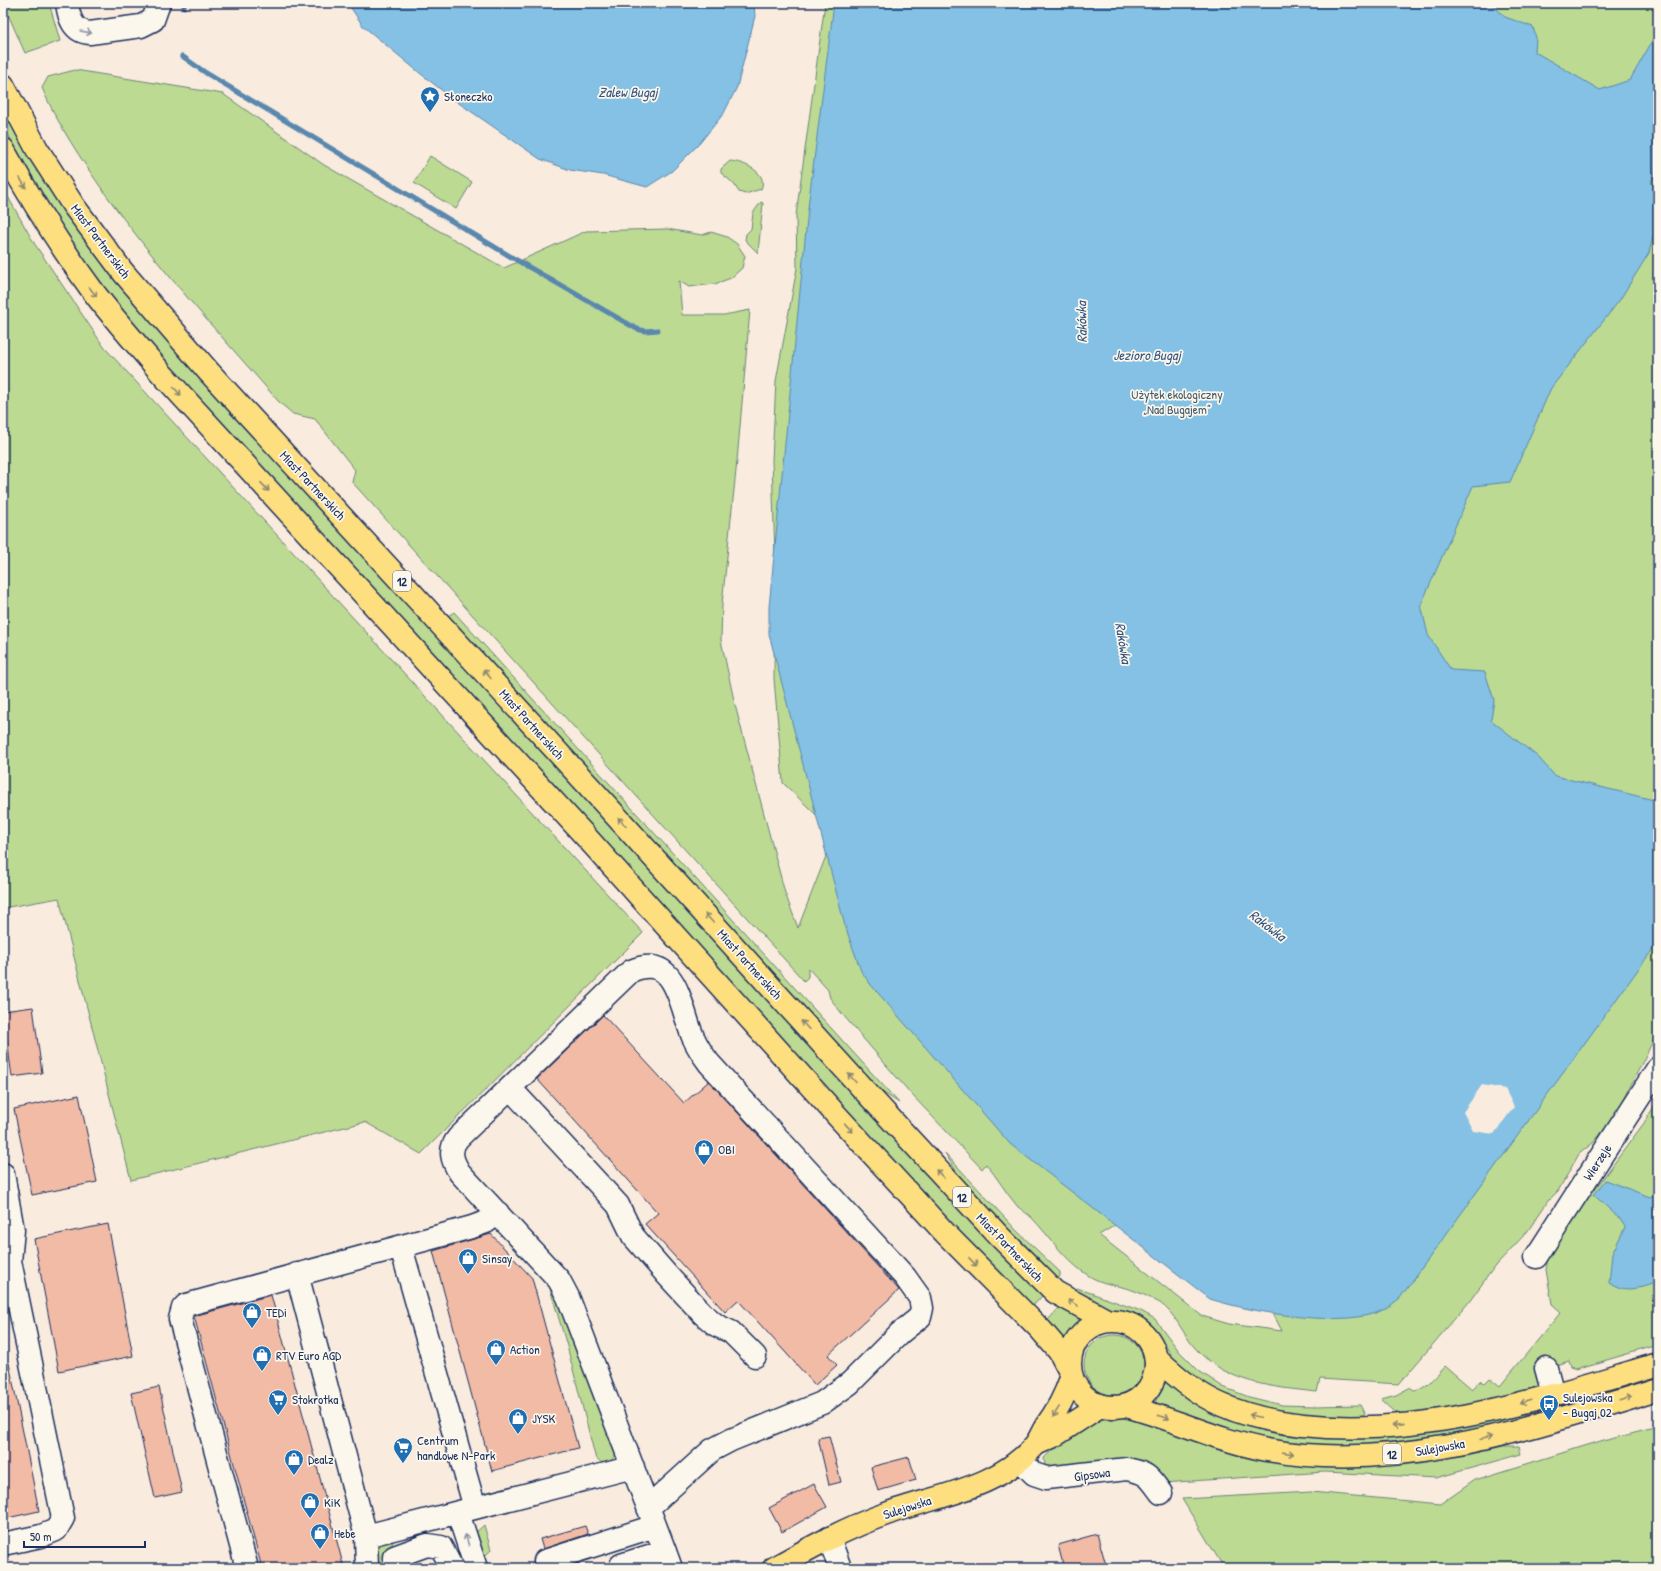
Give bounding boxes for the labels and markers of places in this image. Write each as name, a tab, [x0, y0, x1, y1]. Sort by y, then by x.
place icon: Słoneczko	[419, 85, 441, 113]
place label: Słoneczko	[444, 87, 492, 105]
shop icon: OBI	[693, 1138, 715, 1166]
place label: OBI	[718, 1140, 735, 1158]
shop icon: Sinsay	[457, 1247, 479, 1275]
place label: Sinsay	[482, 1249, 513, 1267]
shop icon: TEDi	[241, 1301, 263, 1329]
place label: TEDi	[266, 1303, 287, 1321]
shop icon: Action	[485, 1338, 507, 1366]
place label: Action	[510, 1340, 540, 1358]
shop icon: RTV Euro AGD	[251, 1344, 273, 1372]
place label: RTV Euro AGD	[276, 1346, 342, 1364]
supermarket icon: Stokrotka	[267, 1388, 289, 1416]
place label: Sulejowska - Bugaj 02	[1563, 1388, 1613, 1421]
place label: Stokrotka	[292, 1390, 338, 1408]
bus stop icon: Sulejowska - Bugaj 02	[1538, 1393, 1560, 1421]
shop icon: JYSK	[507, 1407, 529, 1435]
place label: JYSK	[532, 1409, 556, 1427]
place label: Centrum handlowe N-Park	[417, 1431, 496, 1464]
supermarket icon: Centrum handlowe N-Park	[392, 1436, 414, 1464]
shop icon: Dealz	[283, 1448, 305, 1476]
place label: Dealz	[308, 1450, 334, 1468]
shop icon: KiK	[299, 1491, 321, 1519]
place label: KiK	[324, 1493, 341, 1511]
shop icon: Hebe	[309, 1522, 331, 1550]
place label: Hebe	[334, 1524, 356, 1542]

